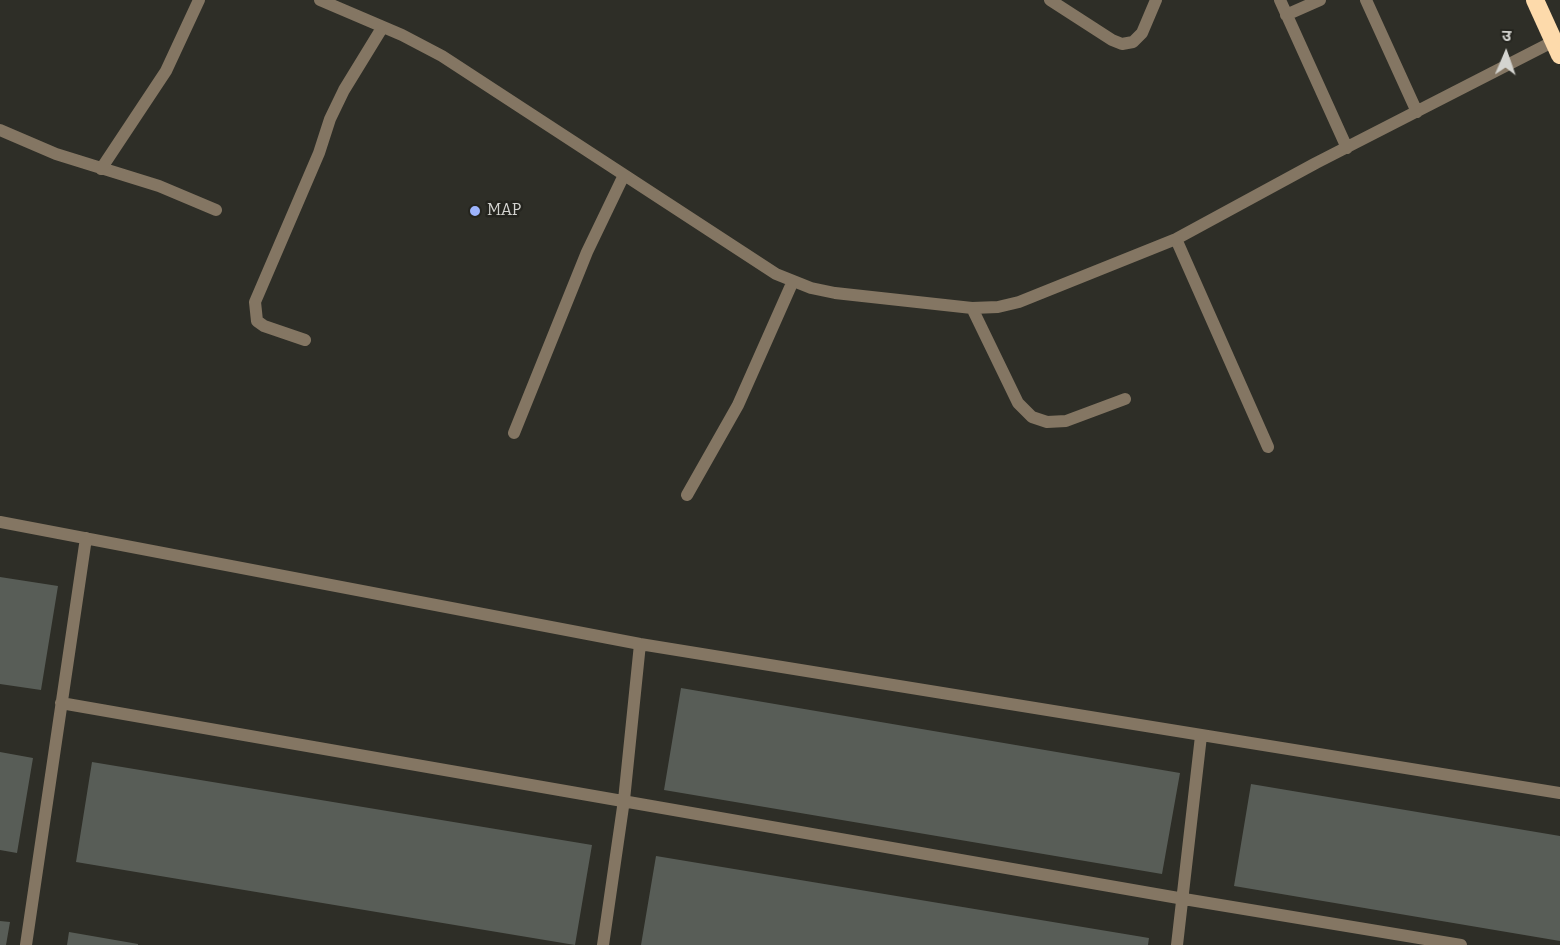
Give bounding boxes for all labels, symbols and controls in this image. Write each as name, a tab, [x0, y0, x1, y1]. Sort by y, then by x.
north arrow	[1476, 24, 1536, 84]
text: उ	[1502, 26, 1512, 45]
place label: MAP	[487, 201, 521, 221]
marker: MAP	[468, 204, 482, 218]

